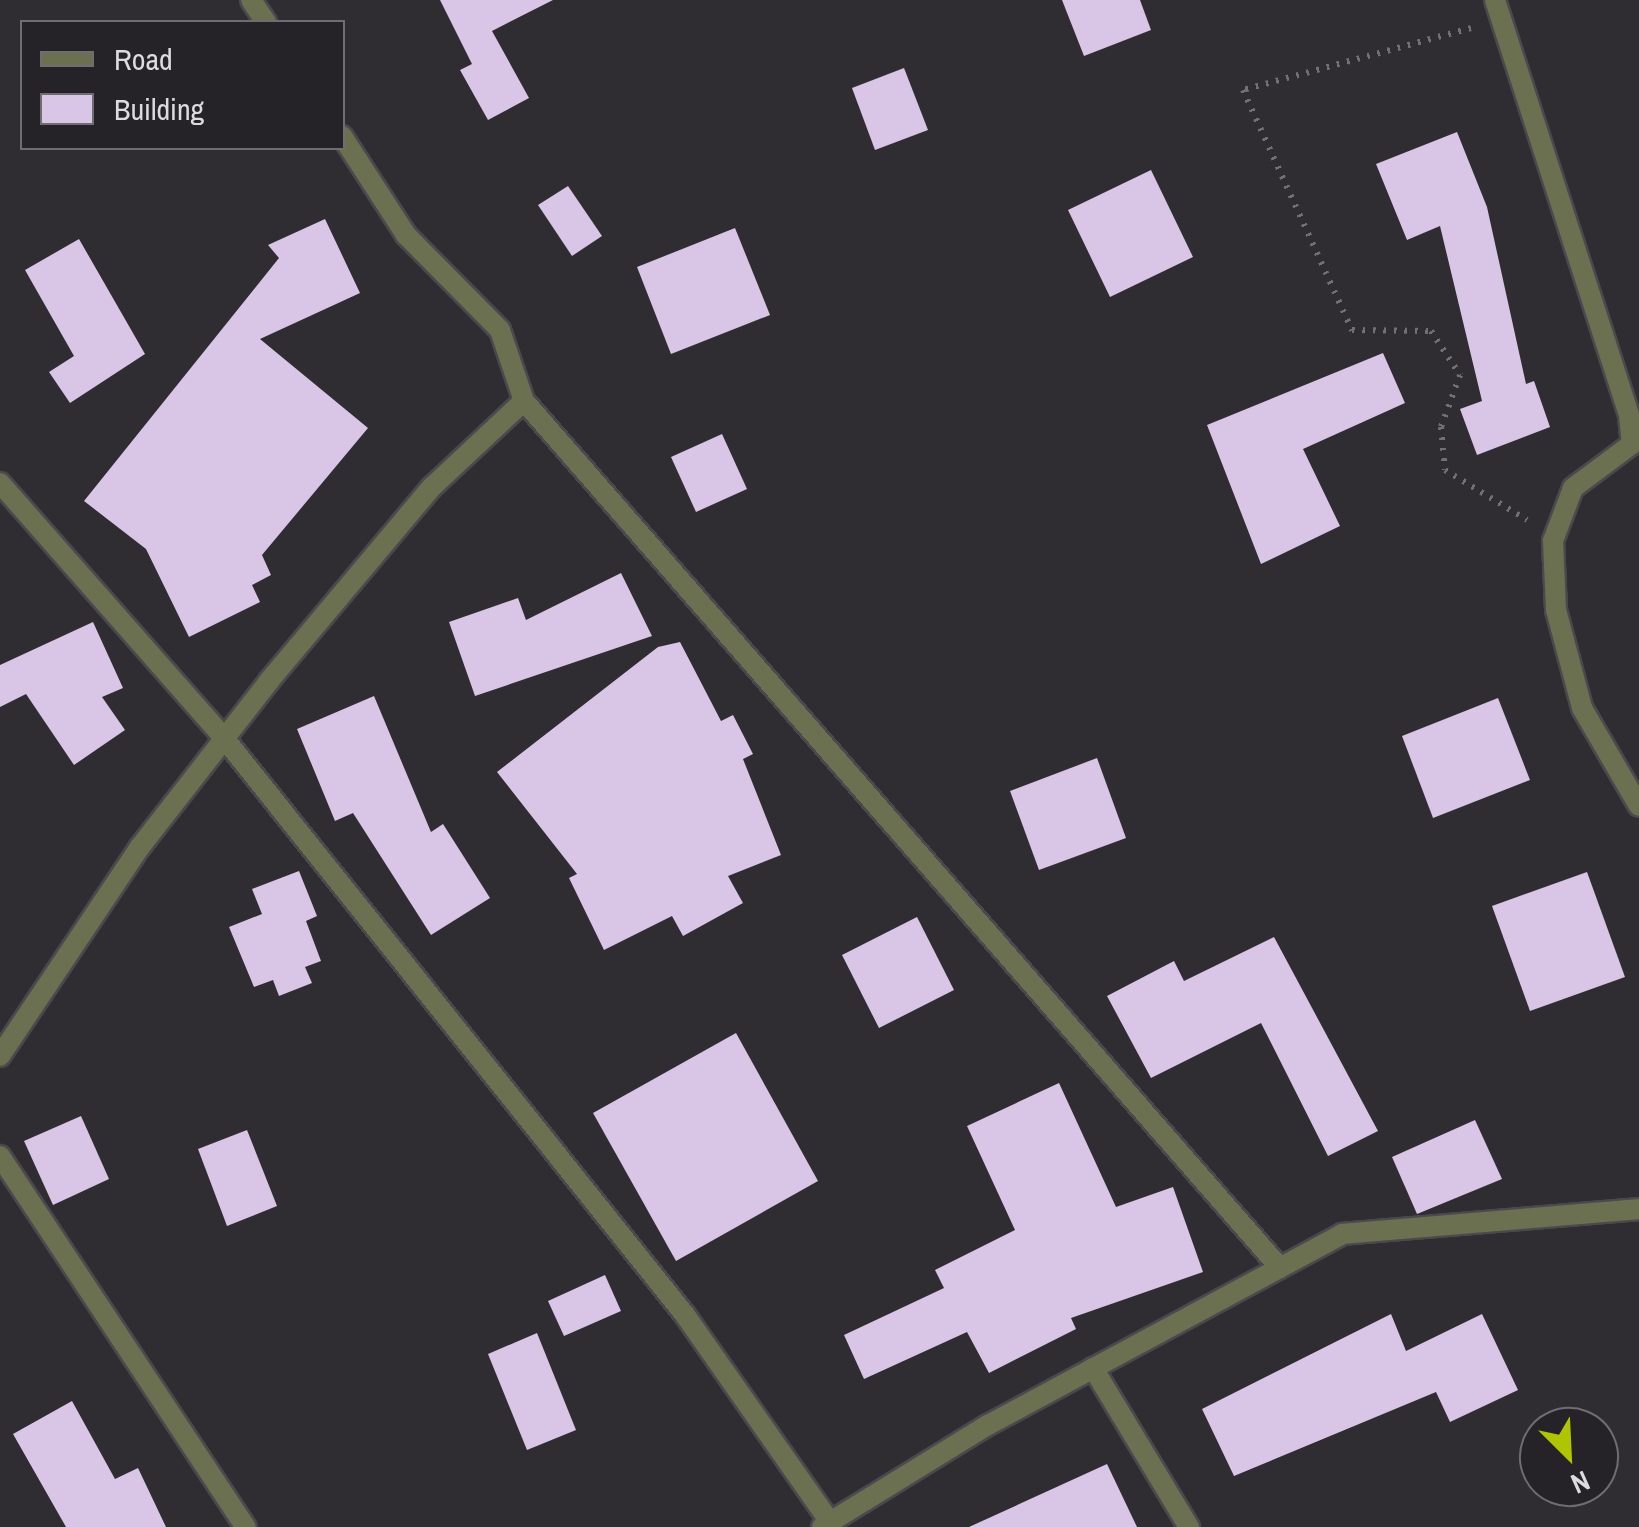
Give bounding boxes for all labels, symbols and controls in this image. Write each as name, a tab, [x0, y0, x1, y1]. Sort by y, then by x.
legend	[20, 20, 345, 150]
text: Road	[114, 39, 173, 79]
text: Building	[114, 89, 204, 129]
north arrow	[1519, 1407, 1619, 1507]
text: N	[1565, 1462, 1596, 1503]

